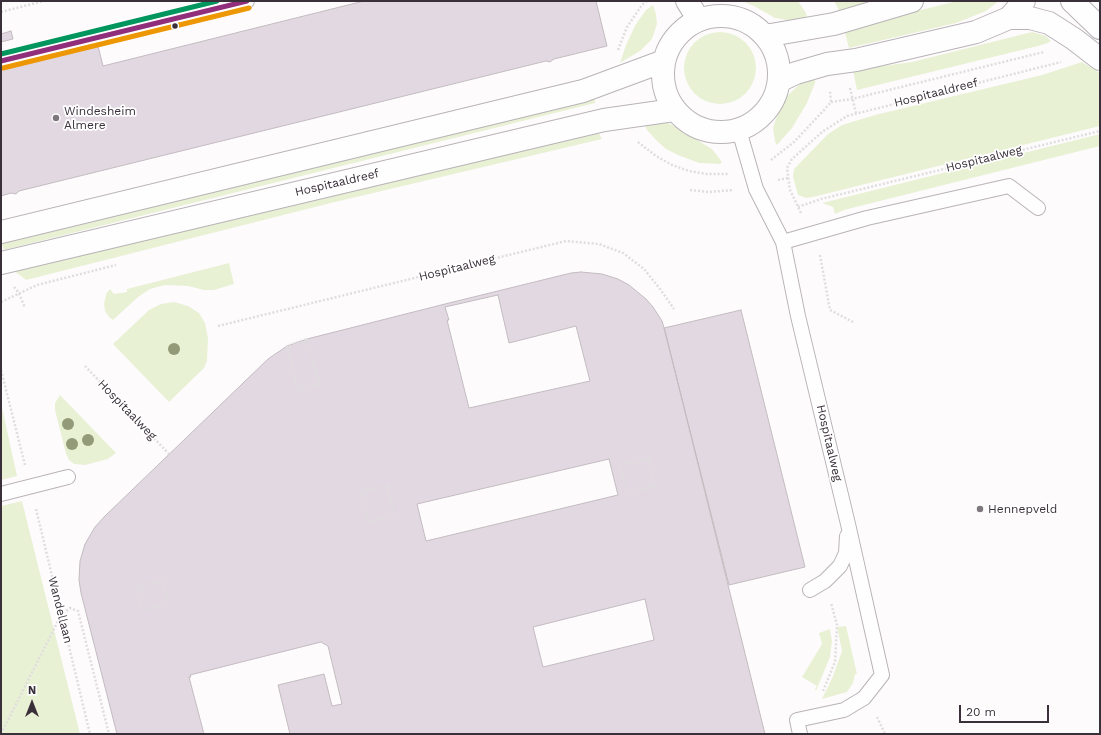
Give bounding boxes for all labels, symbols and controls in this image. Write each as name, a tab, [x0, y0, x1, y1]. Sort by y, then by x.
unlabelled marker	[170, 21, 180, 31]
street label: Hospitaaldreef	[893, 76, 979, 110]
place label: Windesheim Almere	[64, 104, 136, 132]
marker: Windesheim Almere	[51, 113, 61, 123]
street label: Hospitaalweg	[944, 143, 1024, 175]
street label: Hospitaaldreef	[293, 166, 381, 200]
street label: Hospitaalweg	[417, 252, 497, 284]
street label: Hospitaalweg	[95, 377, 159, 443]
street label: Hospitaalweg	[813, 403, 845, 483]
place label: Hennepveld	[988, 502, 1057, 516]
marker: Hennepveld	[975, 504, 985, 514]
street label: Wandellaan	[45, 575, 75, 645]
north arrow	[12, 683, 52, 723]
text: N	[28, 684, 36, 697]
scale bar	[961, 697, 1051, 723]
text: 20 m	[966, 705, 996, 719]

